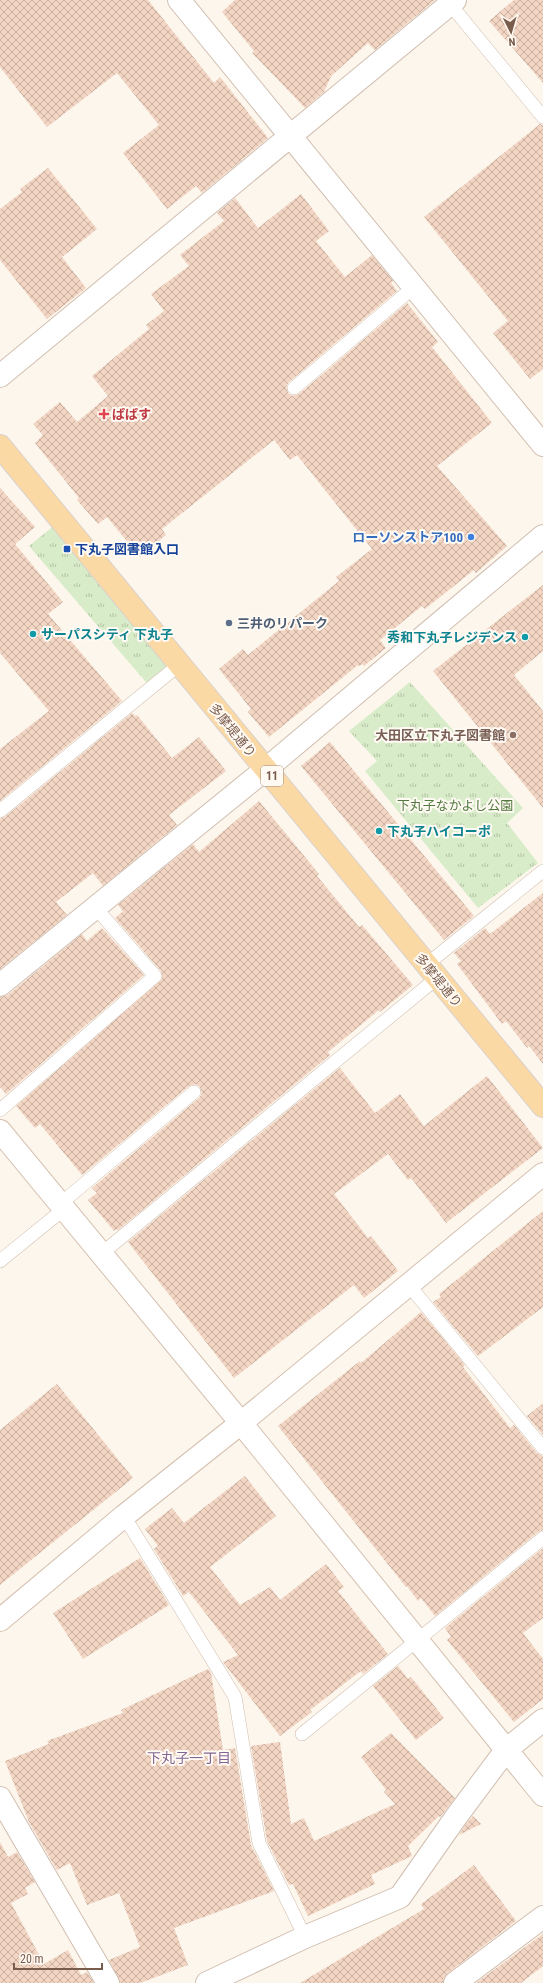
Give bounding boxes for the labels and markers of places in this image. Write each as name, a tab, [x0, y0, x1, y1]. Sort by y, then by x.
place label: ぱぱす	[112, 407, 151, 422]
marker: ぱぱす	[99, 409, 109, 419]
place label: ローソンストア100	[353, 530, 463, 545]
marker: ローソンストア100	[466, 532, 476, 542]
place label: 下丸子図書館入口	[75, 542, 179, 557]
marker: 下丸子図書館入口	[62, 544, 72, 554]
place label: 三井のリパーク	[237, 616, 328, 631]
marker: 三井のリパーク	[224, 618, 234, 628]
place label: サーパスシティ 下丸子	[41, 627, 173, 642]
marker: サーパスシティ 下丸子	[28, 629, 38, 639]
place label: 秀和下丸子レジデンス	[387, 630, 517, 645]
marker: 秀和下丸子レジデンス	[520, 632, 530, 642]
place label: 大田区立下丸子図書館	[375, 728, 505, 743]
marker: 大田区立下丸子図書館	[508, 730, 518, 740]
place label: 下丸子ハイコーポ	[387, 824, 491, 839]
marker: 下丸子ハイコーポ	[374, 826, 384, 836]

